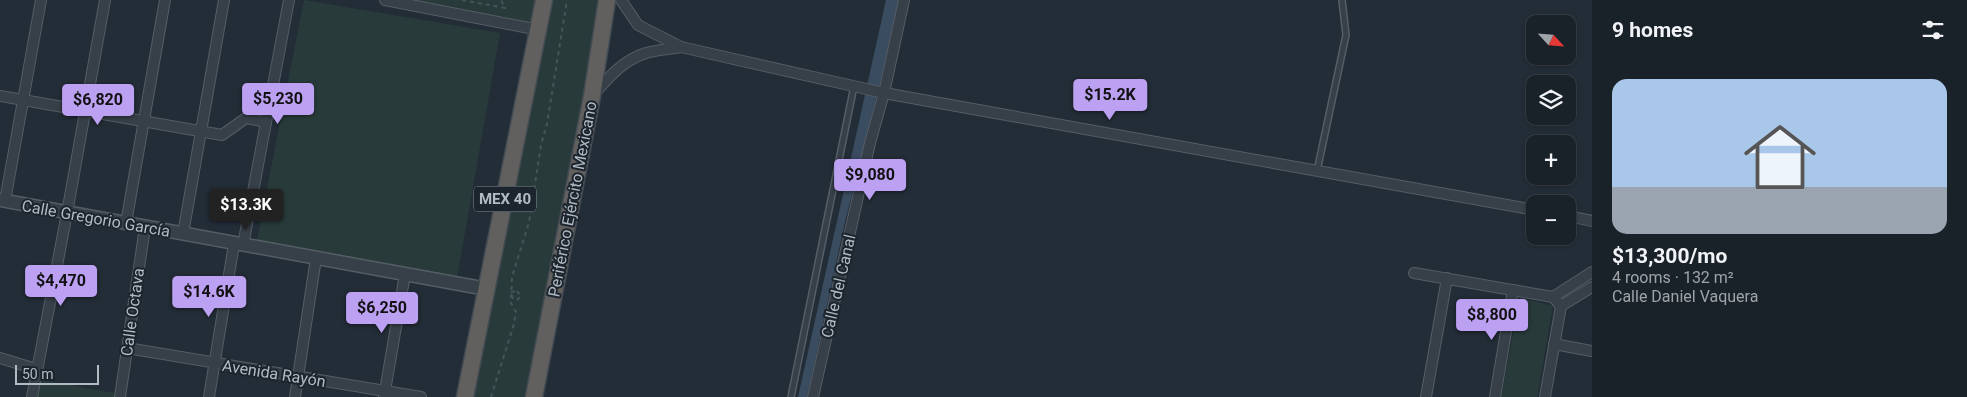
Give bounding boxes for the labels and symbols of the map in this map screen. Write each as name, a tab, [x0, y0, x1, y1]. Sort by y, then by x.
north arrow	[1526, 15, 1576, 65]
pin: $15.2K	[1069, 78, 1151, 121]
pin: $5,230	[237, 82, 319, 125]
pin: $6,820	[57, 84, 139, 126]
street label: Periférico Ejército Mexicano	[544, 100, 601, 299]
pin: $9,080	[829, 158, 911, 201]
road number: MEX 40	[474, 186, 536, 212]
pin: $13.3K	[205, 188, 287, 231]
street label: Calle Gregorio García	[20, 196, 172, 241]
street label: Calle del Canal	[817, 233, 860, 340]
pin: $4,470	[20, 264, 102, 307]
street label: Calle Octava	[117, 267, 148, 357]
pin: $14.6K	[168, 276, 250, 318]
pin: $6,250	[341, 292, 423, 334]
pin: $8,800	[1451, 298, 1533, 341]
street label: Avenida Rayón	[221, 356, 327, 391]
scale bar	[15, 362, 99, 385]

